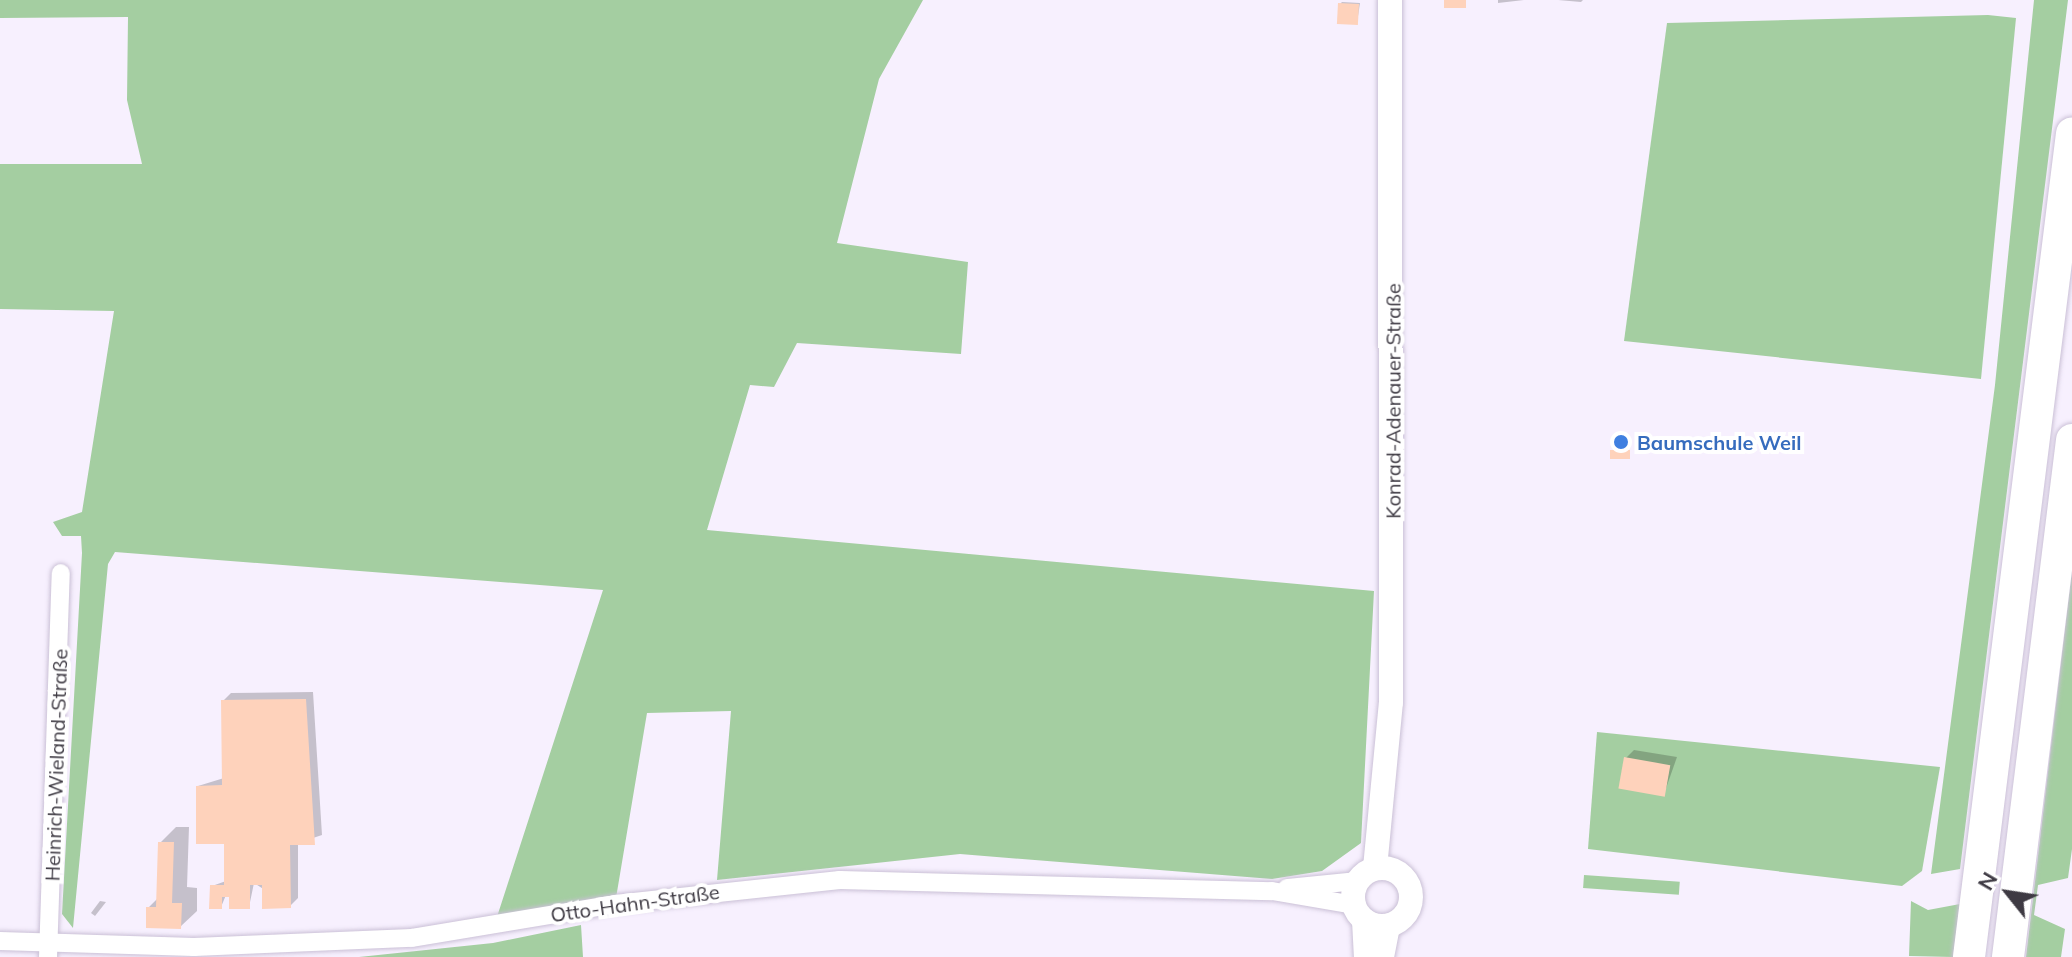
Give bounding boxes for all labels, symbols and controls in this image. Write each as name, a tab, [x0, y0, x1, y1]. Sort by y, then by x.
street label: Konrad-Adenauer-Straße	[1381, 283, 1405, 519]
place label: Baumschule Weil	[1637, 430, 1801, 454]
marker: Baumschule Weil	[1612, 433, 1630, 451]
street label: Heinrich-Wieland-Straße	[40, 648, 72, 882]
north arrow	[1968, 853, 2048, 933]
text: N	[1971, 867, 2003, 895]
street label: Otto-Hahn-Straße	[549, 879, 721, 927]

